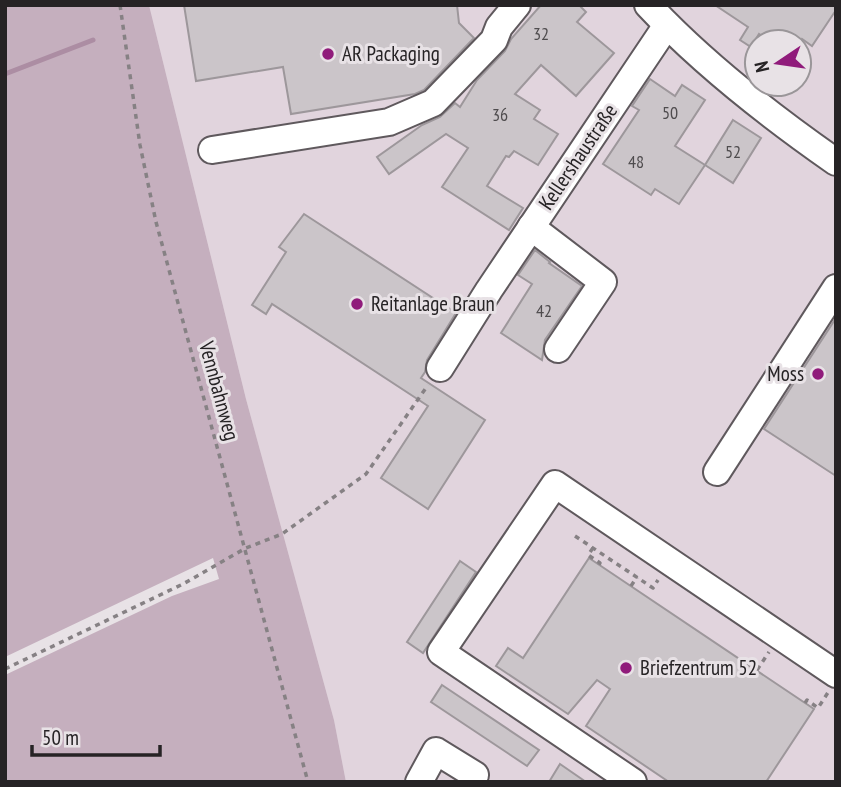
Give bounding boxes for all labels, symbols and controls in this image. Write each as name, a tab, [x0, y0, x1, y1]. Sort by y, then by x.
house number: 32	[533, 22, 549, 45]
north arrow	[743, 28, 813, 98]
place label: AR Packaging	[342, 40, 440, 67]
marker: AR Packaging	[320, 46, 336, 62]
text: N	[749, 59, 774, 75]
street label: Kellershaustraße	[532, 99, 623, 215]
house number: 50	[662, 101, 678, 124]
house number: 36	[492, 103, 508, 126]
house number: 52	[725, 140, 741, 163]
house number: 48	[628, 150, 644, 173]
place label: Reitanlage Braun	[371, 290, 495, 317]
marker: Reitanlage Braun	[349, 296, 365, 312]
house number: 42	[536, 299, 552, 322]
street label: Vennbahnweg	[193, 337, 246, 443]
place label: Moss	[767, 360, 804, 387]
marker: Moss	[810, 366, 826, 382]
place label: Briefzentrum 52	[640, 654, 757, 681]
marker: Briefzentrum 52	[618, 660, 634, 676]
scale bar	[32, 714, 159, 758]
text: 50 m	[42, 724, 79, 751]

